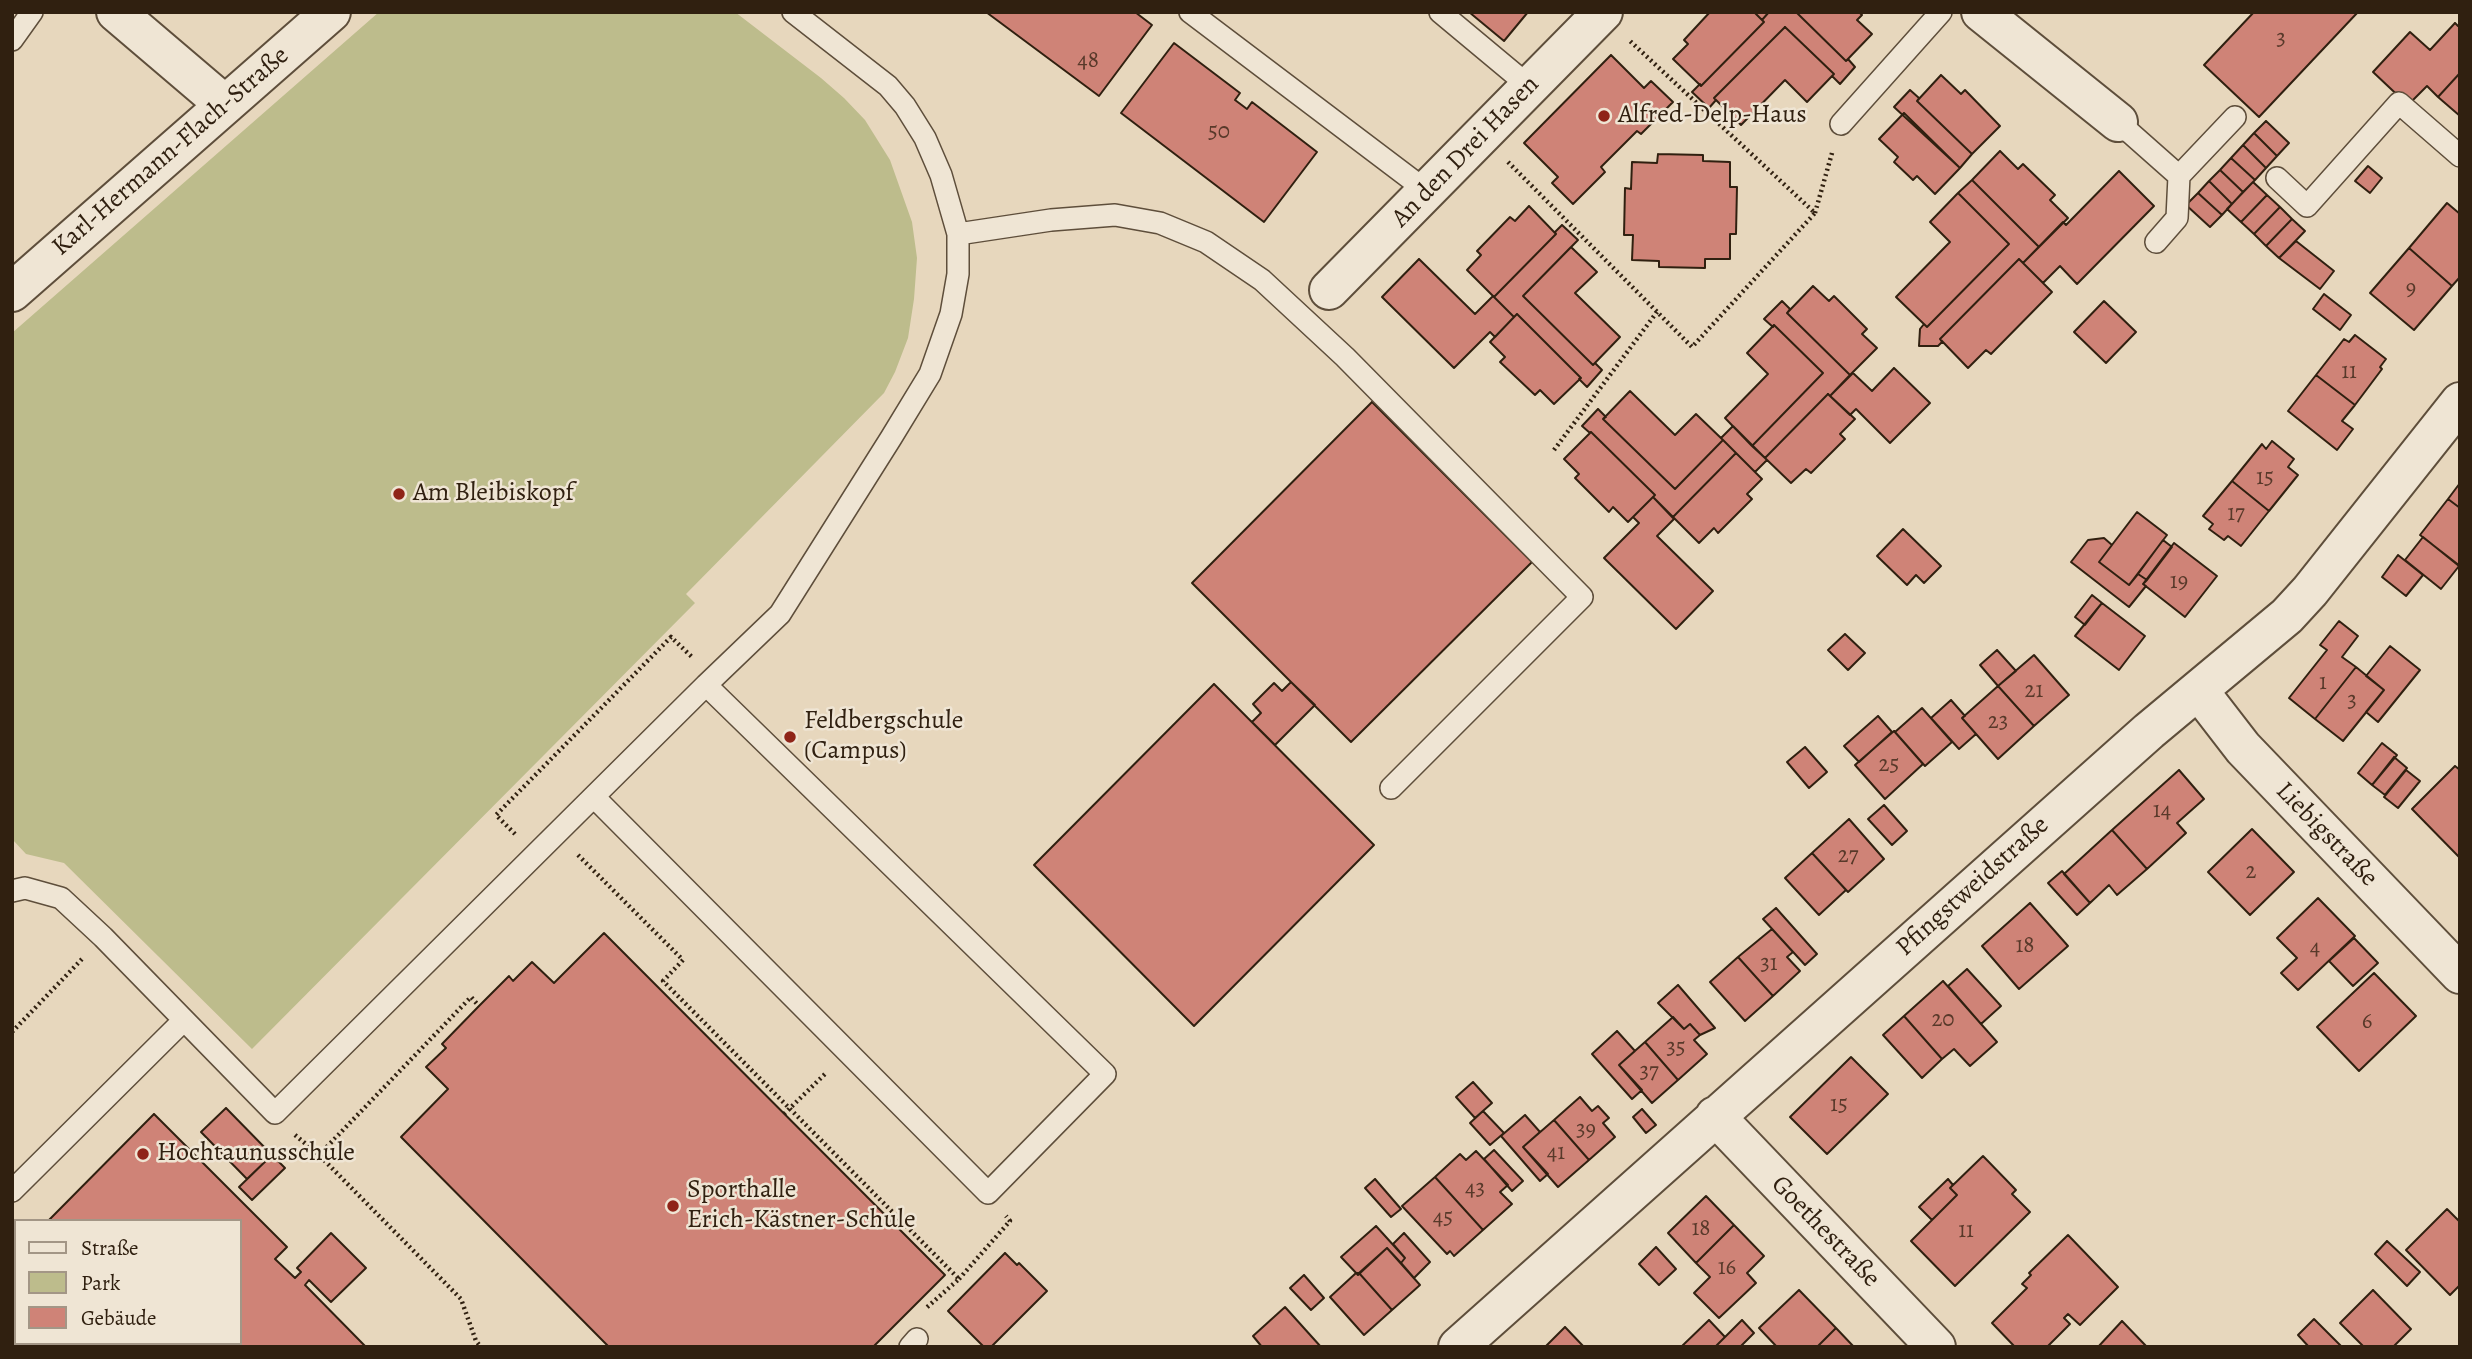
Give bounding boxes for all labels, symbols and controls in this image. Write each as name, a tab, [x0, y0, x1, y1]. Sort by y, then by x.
house number: 3	[2276, 25, 2286, 53]
street label: Karl-Hermann-Flach-Straße	[46, 41, 296, 263]
house number: 48	[1077, 47, 1099, 75]
street label: An den Drei Hasen	[1386, 70, 1546, 234]
place label: Alfred-Delp-Haus	[1618, 100, 1807, 132]
marker: Alfred-Delp-Haus	[1596, 108, 1612, 124]
house number: 50	[1208, 118, 1230, 146]
house number: 9	[2406, 275, 2416, 303]
house number: 11	[2341, 358, 2357, 386]
house number: 15	[2256, 464, 2274, 492]
place label: Am Bleibiskopf	[413, 478, 574, 510]
marker: Am Bleibiskopf	[391, 486, 407, 502]
house number: 17	[2227, 500, 2245, 528]
house number: 19	[2170, 568, 2188, 596]
house number: 1	[2319, 669, 2327, 697]
house number: 21	[2025, 677, 2043, 705]
house number: 3	[2347, 687, 2357, 715]
place label: Feldbergschule (Campus)	[804, 706, 963, 768]
house number: 23	[1988, 708, 2008, 736]
marker: Feldbergschule (Campus)	[782, 729, 798, 745]
house number: 25	[1879, 751, 1899, 779]
street label: Liebigstraße	[2268, 776, 2384, 894]
house number: 14	[2153, 797, 2171, 825]
street label: Pfingstweidstraße	[1890, 810, 2056, 964]
house number: 27	[1838, 842, 1858, 870]
house number: 2	[2246, 858, 2256, 886]
house number: 18	[2015, 932, 2035, 960]
house number: 4	[2310, 934, 2320, 962]
house number: 31	[1760, 950, 1778, 978]
house number: 20	[1931, 1006, 1955, 1034]
house number: 6	[2362, 1008, 2372, 1036]
house number: 35	[1666, 1034, 1686, 1062]
house number: 37	[1639, 1058, 1659, 1086]
house number: 15	[1830, 1091, 1848, 1119]
house number: 39	[1576, 1116, 1596, 1144]
place label: Hochtaunusschule	[157, 1138, 355, 1170]
house number: 41	[1547, 1139, 1565, 1167]
marker: Hochtaunusschule	[135, 1146, 151, 1162]
street label: Goethestraße	[1764, 1170, 1886, 1294]
place label: Sporthalle Erich-Kästner-Schule	[687, 1175, 916, 1236]
house number: 43	[1465, 1175, 1485, 1203]
marker: Sporthalle Erich-Kästner-Schule	[665, 1198, 681, 1214]
house number: 45	[1433, 1204, 1453, 1232]
house number: 18	[1691, 1215, 1711, 1243]
house number: 11	[1958, 1217, 1974, 1245]
legend	[14, 1219, 242, 1345]
text: Straße	[81, 1234, 139, 1262]
house number: 16	[1718, 1254, 1736, 1282]
text: Park	[81, 1269, 120, 1297]
text: Gebäude	[81, 1304, 157, 1332]

